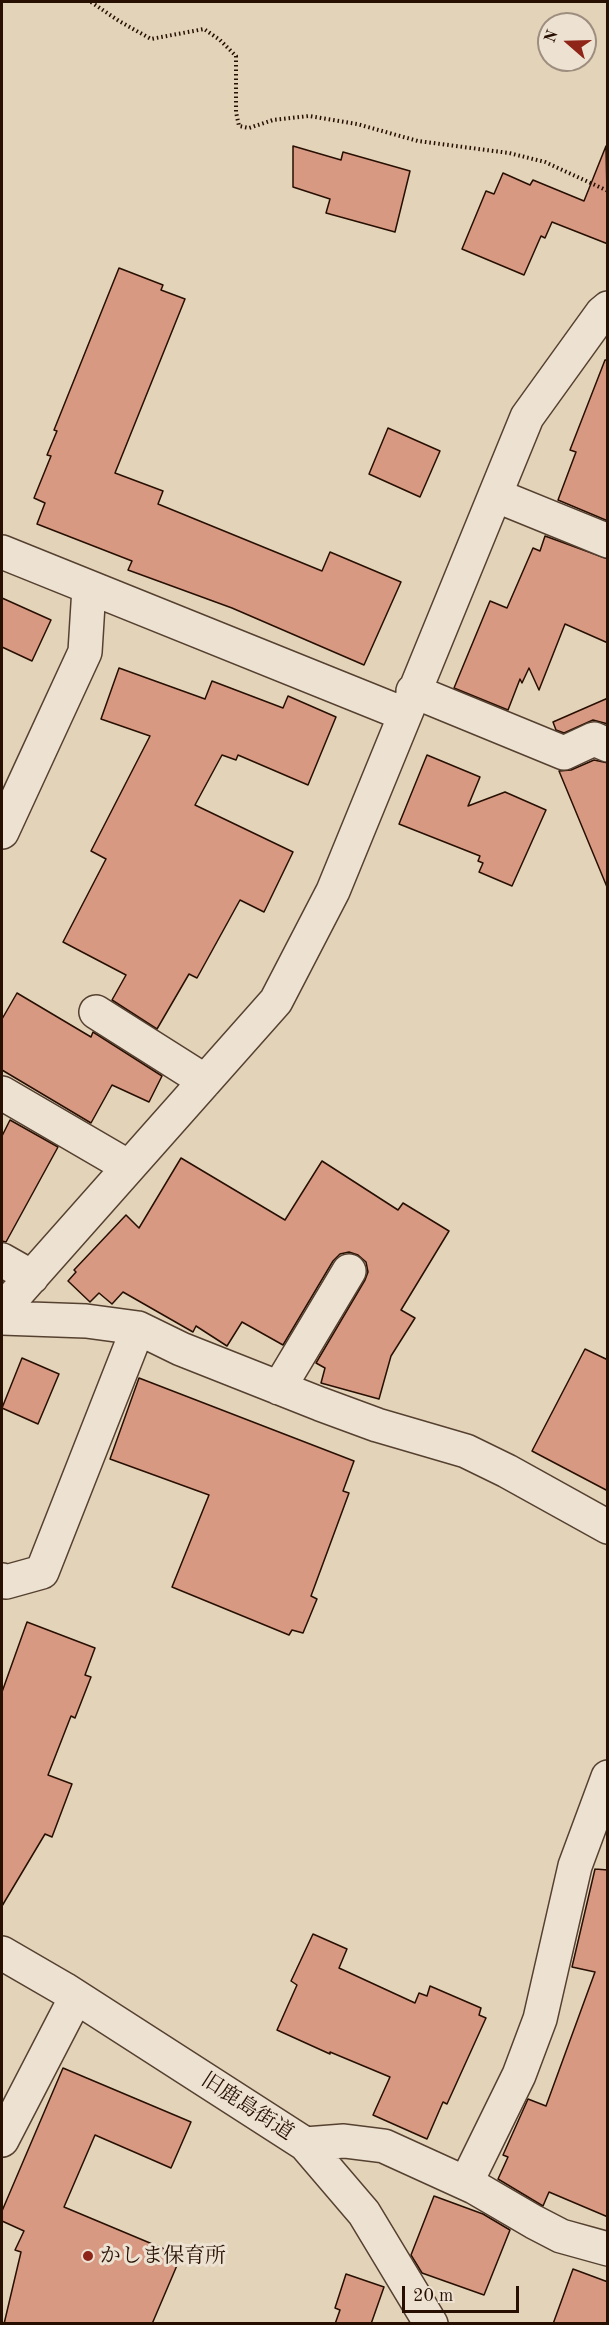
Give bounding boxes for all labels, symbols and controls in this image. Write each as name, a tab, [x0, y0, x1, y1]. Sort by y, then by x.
north arrow	[537, 12, 597, 72]
text: N	[542, 28, 562, 45]
street label: 旧鹿島街道	[196, 2068, 298, 2146]
place label: かしま保育所	[100, 2243, 226, 2269]
marker: かしま保育所	[81, 2249, 95, 2263]
scale bar	[405, 2274, 522, 2312]
text: 20 m	[413, 2287, 453, 2305]

